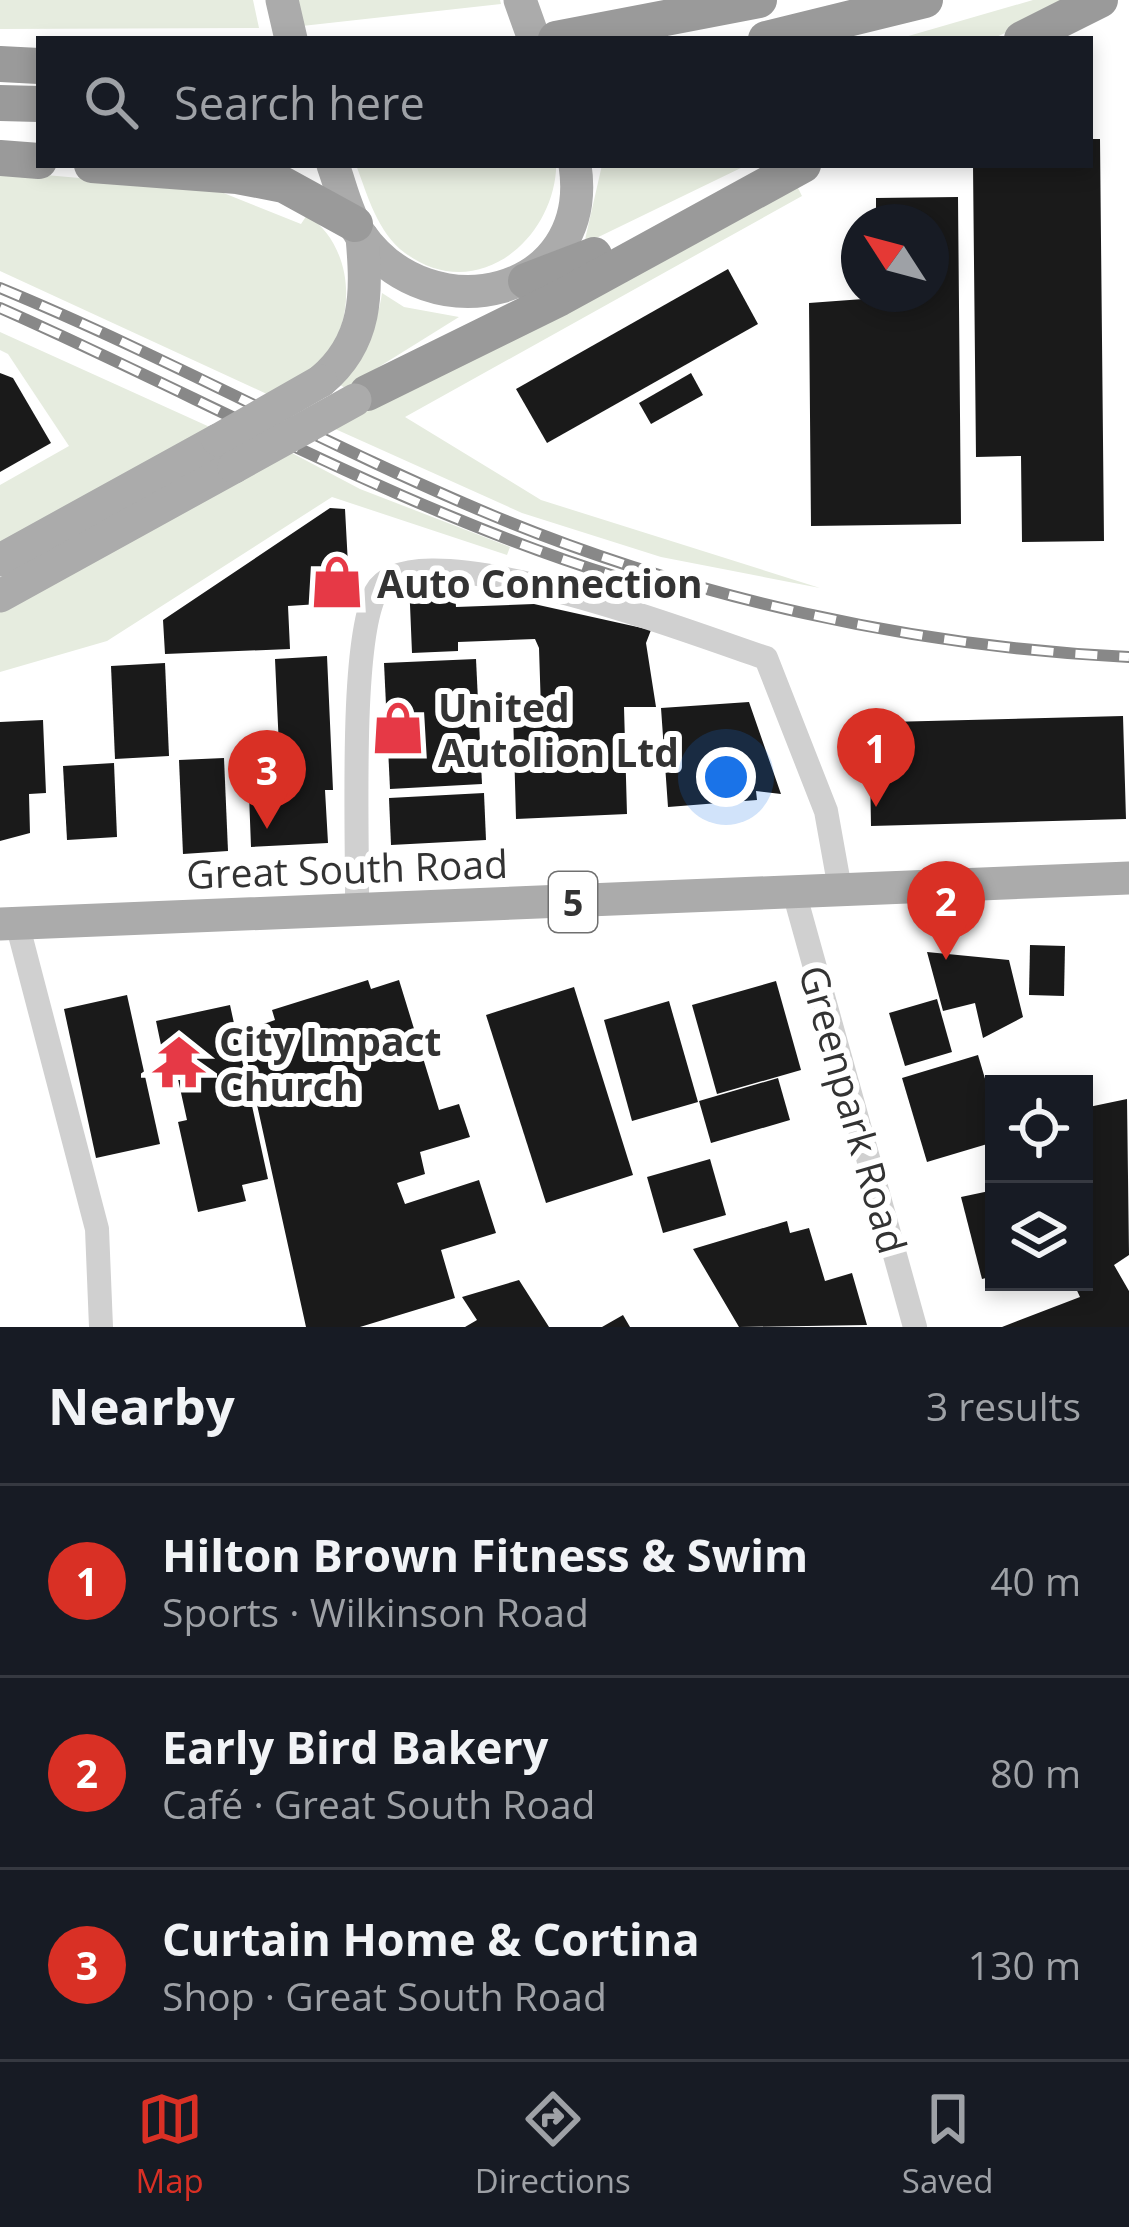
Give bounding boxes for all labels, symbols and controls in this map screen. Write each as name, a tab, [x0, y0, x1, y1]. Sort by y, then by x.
search box	[36, 36, 1093, 168]
icon: search	[78, 69, 144, 135]
text: Search here	[174, 72, 425, 133]
north arrow	[841, 204, 949, 312]
shop icon: Auto Connection	[308, 553, 366, 611]
place label: Auto Connection	[377, 556, 703, 609]
place label: United Autolion Ltd	[438, 680, 679, 778]
shop icon: United Autolion Ltd	[369, 699, 427, 757]
pin: 1	[837, 708, 915, 807]
pin: 3	[228, 730, 306, 829]
your location	[696, 747, 756, 807]
street label: Great South Road	[185, 836, 509, 900]
pin: 2	[907, 861, 985, 960]
road number: 5	[549, 872, 597, 932]
street label: Greenpark Road	[788, 959, 920, 1259]
place label: City Impact Church	[219, 1014, 441, 1112]
temple icon: City Impact Church	[150, 1033, 208, 1091]
map controls	[985, 1075, 1093, 1291]
button: locate	[985, 1075, 1093, 1183]
button: layers	[985, 1183, 1093, 1291]
text: Nearby	[48, 1370, 235, 1440]
text: 3 results	[926, 1379, 1081, 1432]
text: Hilton Brown Fitness & Swim	[162, 1524, 808, 1585]
text: 1	[76, 1554, 98, 1607]
text: 40 m	[990, 1554, 1081, 1607]
text: Sports · Wilkinson Road	[162, 1585, 589, 1638]
text: Early Bird Bakery	[162, 1716, 548, 1777]
text: 2	[76, 1746, 98, 1799]
text: 80 m	[990, 1746, 1081, 1799]
text: Café · Great South Road	[162, 1777, 595, 1830]
text: Curtain Home & Cortina	[162, 1908, 700, 1969]
text: 3	[76, 1938, 98, 1991]
text: 130 m	[968, 1938, 1081, 1991]
text: Shop · Great South Road	[162, 1969, 607, 2022]
tab: Map	[136, 2086, 204, 2203]
tab: Directions	[475, 2086, 631, 2203]
tab: Saved	[902, 2086, 993, 2203]

